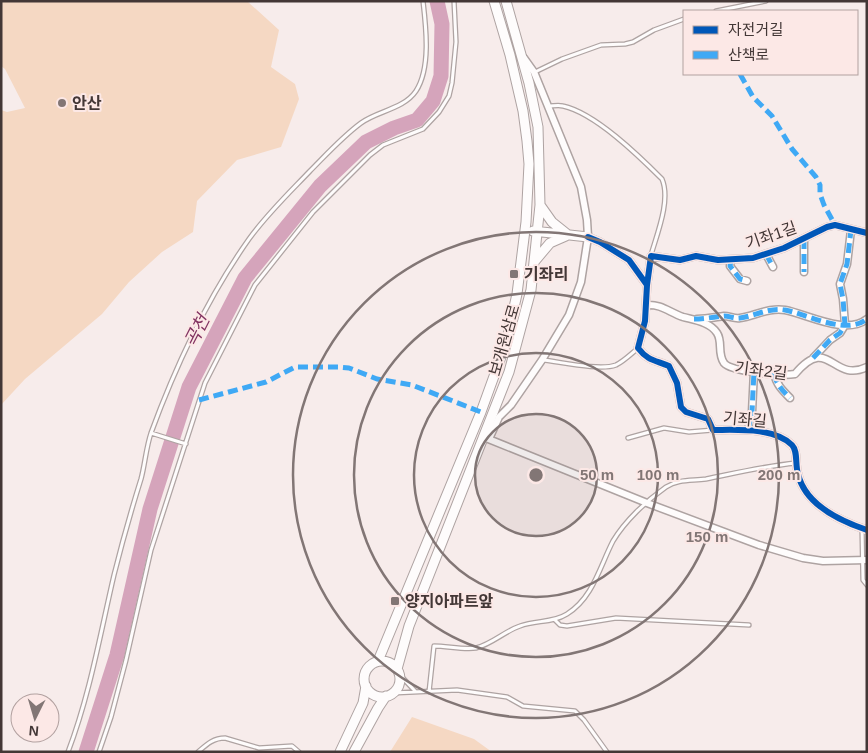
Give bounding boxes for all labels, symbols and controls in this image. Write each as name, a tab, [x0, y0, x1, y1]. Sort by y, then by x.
legend	[683, 10, 858, 75]
text: 자전거길	[728, 21, 783, 38]
text: 산책로	[728, 46, 769, 63]
place label: 안산	[72, 95, 102, 112]
marker: 안산	[56, 97, 68, 109]
street label: 기좌1길	[743, 219, 799, 252]
place label: 기좌리	[524, 266, 568, 283]
marker: 기좌리	[508, 268, 520, 280]
street label: 보개원삼로	[486, 302, 523, 378]
water label: 곡천	[181, 310, 215, 350]
street label: 기좌2길	[734, 359, 788, 382]
street label: 기좌길	[722, 409, 768, 430]
centre of rings	[527, 466, 545, 484]
text: 50 m	[580, 466, 614, 483]
text: 100 m	[637, 466, 679, 483]
text: 200 m	[758, 466, 800, 483]
text: 150 m	[686, 528, 728, 545]
place label: 양지아파트앞	[405, 593, 494, 610]
marker: 양지아파트앞	[389, 595, 401, 607]
north arrow	[10, 693, 60, 743]
text: N	[28, 723, 40, 739]

